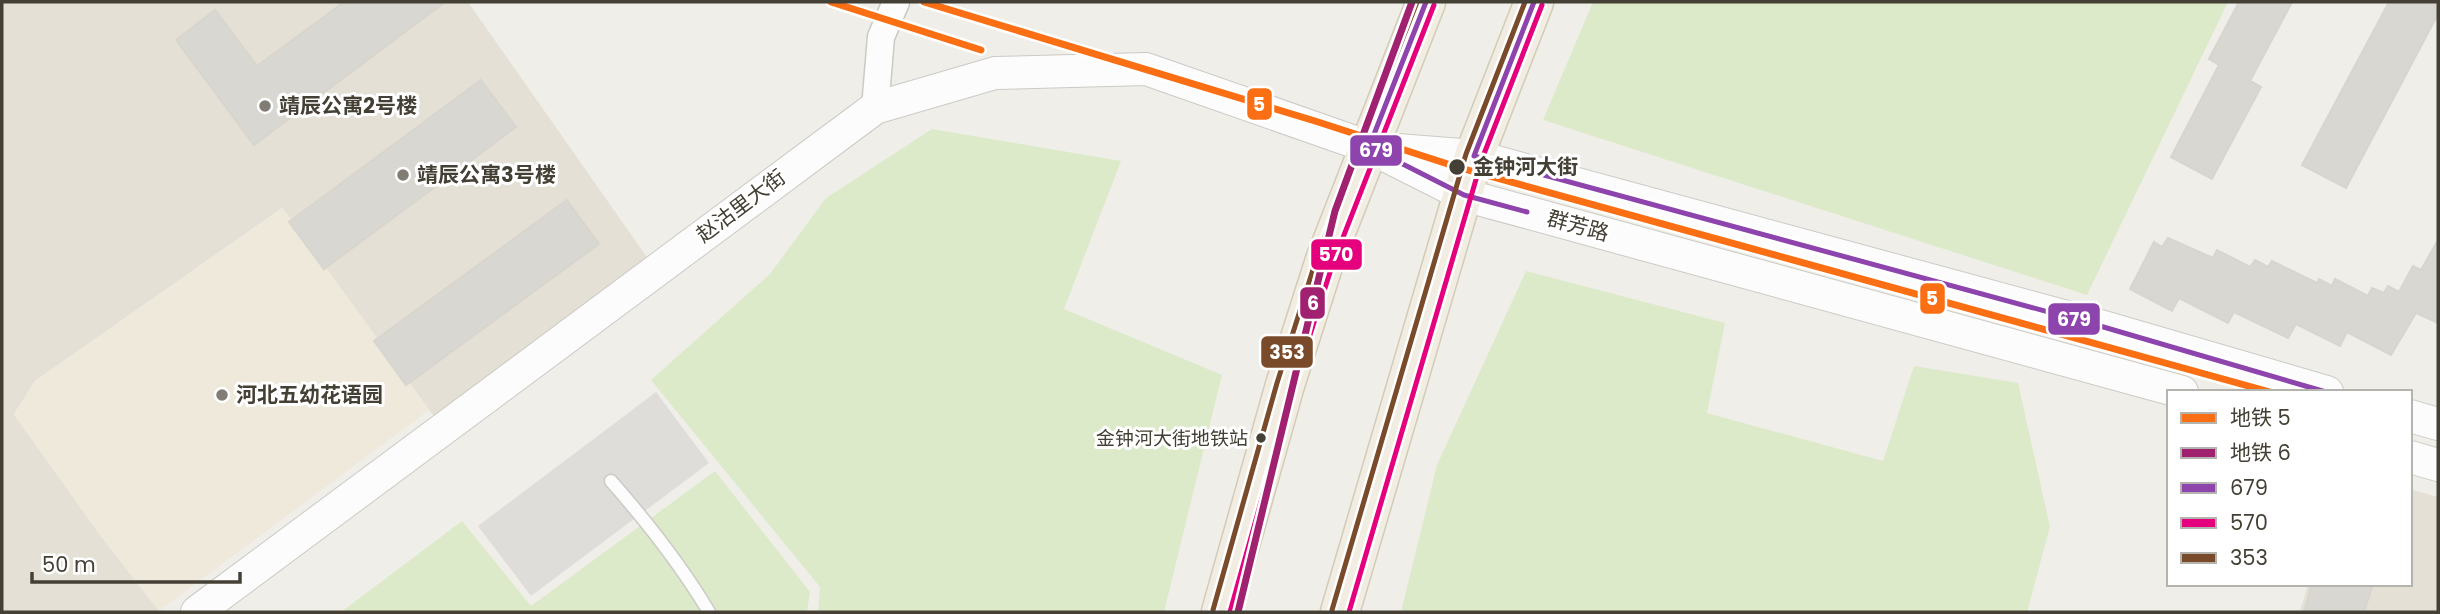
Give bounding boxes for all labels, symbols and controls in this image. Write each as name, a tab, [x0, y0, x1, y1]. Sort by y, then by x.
line badge: 5	[1246, 87, 1273, 121]
place label: 靖辰公寓2号楼	[279, 91, 417, 120]
text: 5	[1253, 91, 1265, 118]
marker: 靖辰公寓2号楼	[257, 98, 273, 114]
line badge: 679	[1349, 134, 1403, 167]
text: 679	[1359, 137, 1393, 164]
place label: 金钟河大街	[1473, 152, 1578, 181]
marker: 金钟河大街	[1447, 157, 1467, 177]
place label: 靖辰公寓3号楼	[417, 160, 556, 189]
street label: 赵沽里大街	[690, 162, 791, 249]
marker: 靖辰公寓3号楼	[395, 167, 411, 183]
street label: 群芳路	[1544, 203, 1612, 248]
line badge: 570	[1310, 238, 1363, 271]
text: 570	[1319, 241, 1353, 268]
line badge: 5	[1919, 282, 1946, 315]
text: 5	[1926, 285, 1938, 312]
line badge: 6	[1299, 286, 1326, 320]
text: 6	[1307, 290, 1319, 317]
line badge: 679	[2047, 302, 2101, 336]
text: 679	[2057, 306, 2091, 333]
line badge: 353	[1260, 335, 1314, 369]
text: 353	[1269, 339, 1305, 366]
place label: 河北五幼花语园	[236, 380, 383, 409]
marker: 河北五幼花语园	[214, 387, 230, 403]
legend	[2167, 390, 2412, 586]
text: 地铁 5	[2230, 403, 2291, 432]
place label: 金钟河大街地铁站	[1096, 425, 1248, 452]
marker: 金钟河大街地铁站	[1254, 431, 1268, 445]
text: 地铁 6	[2230, 438, 2291, 467]
text: 679	[2230, 473, 2268, 502]
text: 570	[2230, 508, 2268, 537]
scale bar	[32, 540, 240, 584]
text: 353	[2230, 543, 2268, 572]
text: 50 m	[42, 550, 96, 579]

